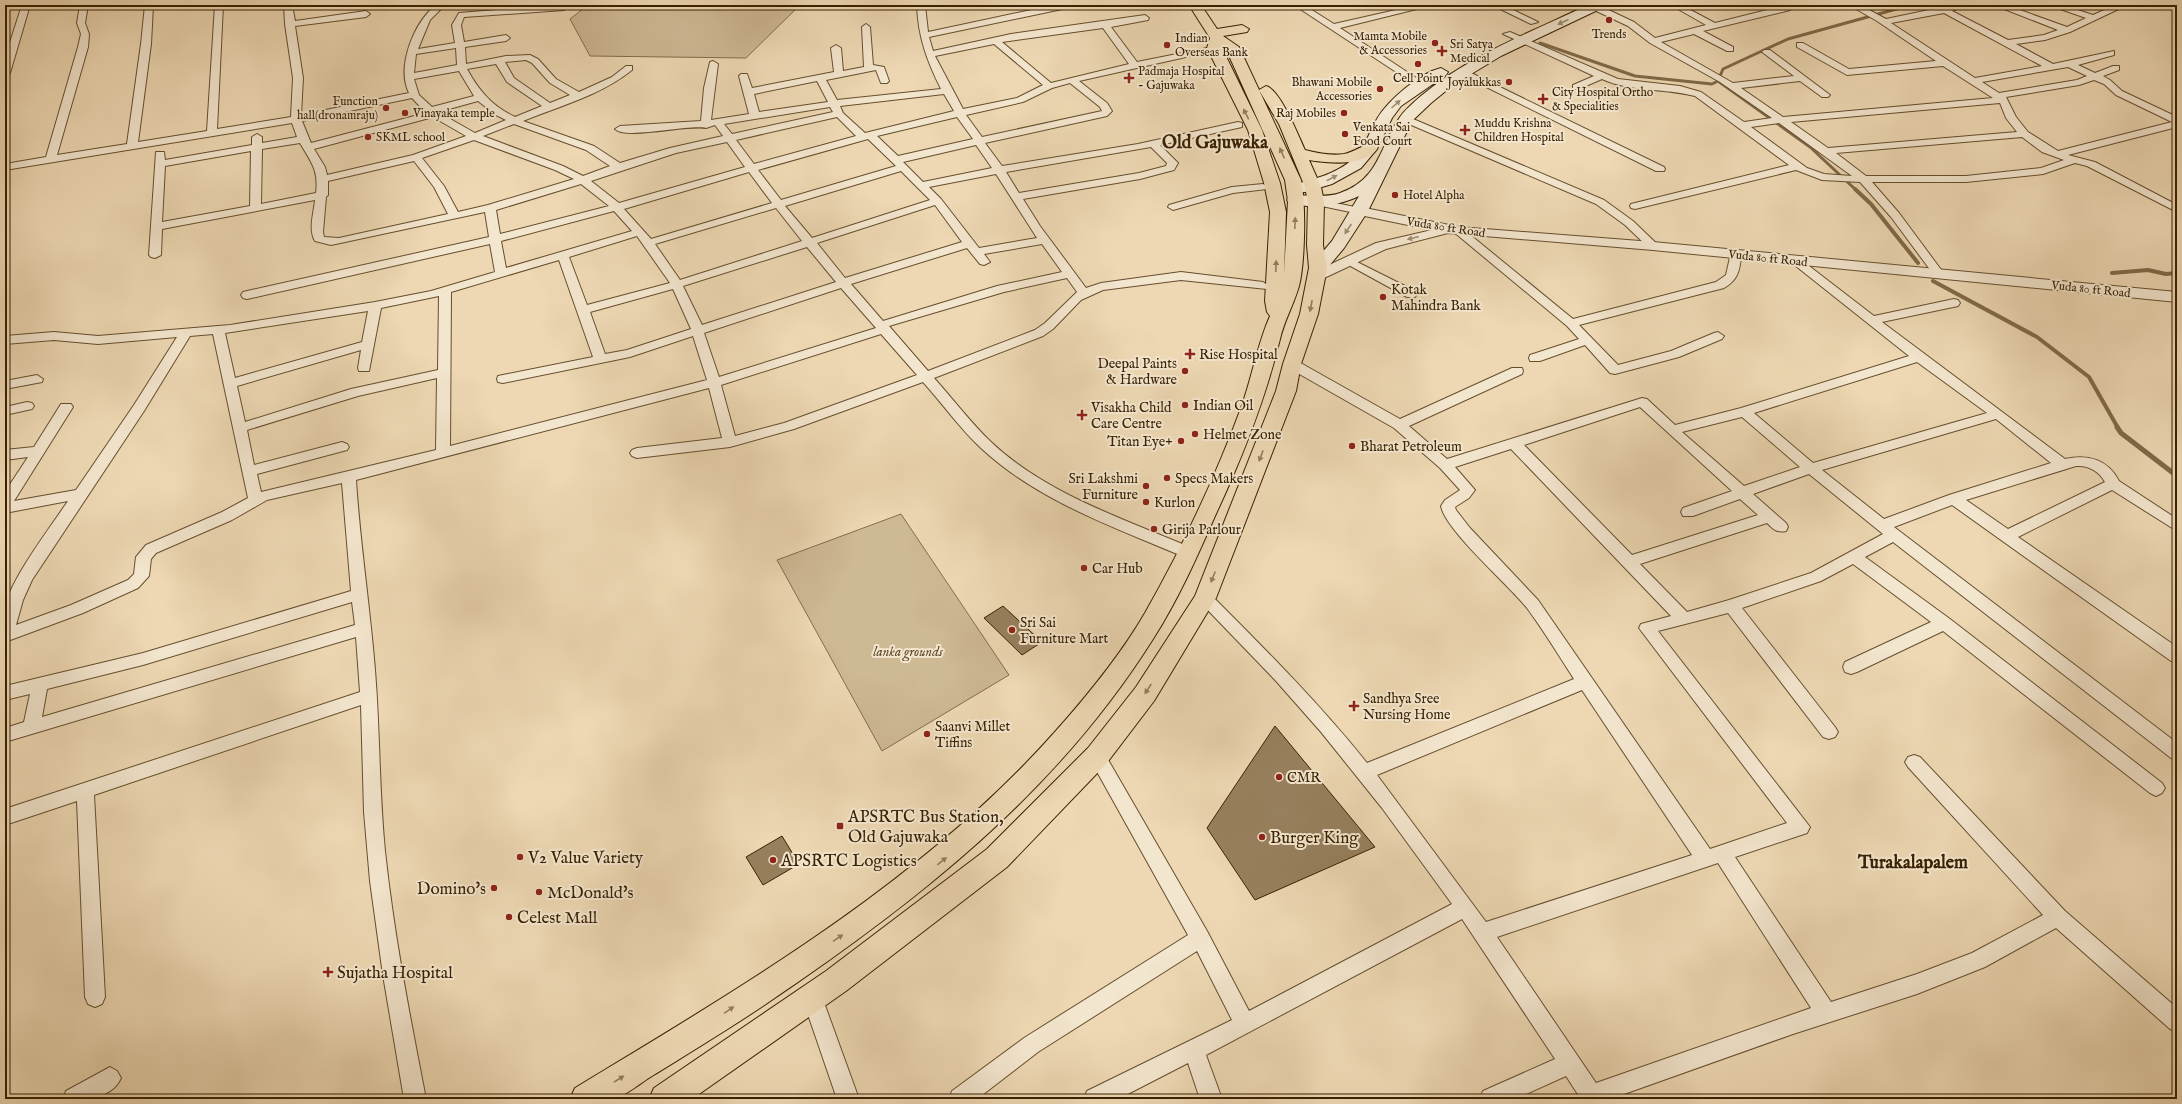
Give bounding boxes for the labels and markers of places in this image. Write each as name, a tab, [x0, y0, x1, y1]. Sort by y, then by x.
marker: Trends	[1604, 15, 1614, 25]
place label: Trends	[1592, 27, 1626, 42]
place label: Mamta Mobile & Accessories	[1353, 29, 1427, 58]
place label: Indian Overseas Bank	[1175, 31, 1248, 60]
place label: Sri Satya Medical	[1450, 37, 1494, 66]
marker: Mamta Mobile & Accessories	[1430, 38, 1440, 48]
marker: Indian Overseas Bank	[1162, 40, 1172, 50]
marker: Sri Satya Medical	[1437, 46, 1447, 56]
marker: Cell Point	[1413, 59, 1423, 69]
place label: Padmaja Hospital - Gajuwaka	[1138, 64, 1225, 93]
place label: Cell Point	[1393, 71, 1443, 86]
marker: Padmaja Hospital - Gajuwaka	[1123, 72, 1135, 84]
place label: Bhawani Mobile Accessories	[1291, 75, 1372, 104]
place label: Joyalukkas	[1445, 75, 1501, 91]
marker: Joyalukkas	[1504, 77, 1514, 87]
marker: Bhawani Mobile Accessories	[1375, 84, 1385, 94]
place label: City Hospital Ortho & Specialities	[1552, 85, 1654, 115]
marker: City Hospital Ortho & Specialities	[1537, 93, 1549, 105]
place label: Function hall(dronamraju)	[297, 94, 379, 123]
marker: Function hall(dronamraju)	[381, 103, 391, 113]
place label: Vinayaka temple	[412, 106, 495, 122]
place label: Raj Mobiles	[1276, 106, 1336, 121]
marker: Vinayaka temple	[400, 108, 410, 118]
marker: Raj Mobiles	[1339, 108, 1349, 118]
place label: Muddu Krishna Children Hospital	[1474, 116, 1564, 146]
place label: Venkata Sai Food Court	[1352, 120, 1412, 149]
marker: Muddu Krishna Children Hospital	[1459, 124, 1471, 136]
marker: Venkata Sai Food Court	[1340, 129, 1350, 139]
place label: SKML school	[376, 130, 446, 145]
marker: SKML school	[363, 132, 373, 142]
place label: Hotel Alpha	[1403, 188, 1465, 204]
marker: Hotel Alpha	[1390, 190, 1400, 200]
place label: Kotak Mahindra Bank	[1391, 281, 1481, 315]
marker: Kotak Mahindra Bank	[1378, 292, 1388, 302]
place label: Rise Hospital	[1199, 346, 1278, 364]
marker: Rise Hospital	[1184, 348, 1196, 360]
place label: Deepal Paints & Hardware	[1097, 355, 1178, 389]
marker: Deepal Paints & Hardware	[1180, 366, 1190, 376]
place label: Indian Oil	[1193, 397, 1254, 415]
place label: Visakha Child Care Centre	[1090, 399, 1172, 433]
marker: Indian Oil	[1180, 400, 1190, 410]
marker: Visakha Child Care Centre	[1076, 409, 1088, 421]
place label: Helmet Zone	[1203, 426, 1282, 444]
marker: Helmet Zone	[1190, 429, 1200, 439]
place label: Titan Eye+	[1107, 433, 1173, 451]
marker: Titan Eye+	[1176, 436, 1186, 446]
place label: Bharat Petroleum	[1360, 438, 1462, 456]
marker: Bharat Petroleum	[1347, 441, 1357, 451]
place label: Sri Lakshmi Furniture	[1068, 470, 1139, 504]
place label: Specs Makers	[1175, 470, 1253, 488]
marker: Specs Makers	[1162, 473, 1172, 483]
marker: Sri Lakshmi Furniture	[1141, 481, 1151, 491]
place label: Kurlon	[1154, 494, 1196, 512]
marker: Kurlon	[1141, 497, 1151, 507]
place label: Girija Parlour	[1162, 521, 1241, 539]
marker: Girija Parlour	[1149, 524, 1159, 534]
place label: Car Hub	[1092, 560, 1143, 578]
marker: Car Hub	[1079, 563, 1089, 573]
place label: Sri Sai Furniture Mart	[1020, 614, 1108, 648]
marker: Sri Sai Furniture Mart	[1007, 625, 1017, 635]
place label: Sandhya Sree Nursing Home	[1363, 690, 1451, 724]
marker: Sandhya Sree Nursing Home	[1348, 700, 1360, 712]
place label: Saanvi Millet Tiffins	[935, 718, 1011, 752]
marker: Saanvi Millet Tiffins	[922, 729, 932, 739]
place label: CMR	[1287, 769, 1321, 787]
marker: CMR	[1274, 772, 1284, 782]
place label: APSRTC Bus Station, Old Gajuwaka	[847, 807, 1004, 848]
marker: APSRTC Bus Station, Old Gajuwaka	[835, 821, 845, 831]
place label: Burger King	[1270, 828, 1359, 849]
marker: Burger King	[1257, 832, 1267, 842]
place label: V2 Value Variety	[527, 848, 644, 869]
place label: APSRTC Logistics	[780, 851, 917, 872]
marker: V2 Value Variety	[515, 852, 525, 862]
marker: APSRTC Logistics	[768, 855, 778, 865]
place label: Domino's	[417, 879, 486, 900]
marker: Domino's	[489, 883, 499, 893]
place label: McDonald's	[547, 883, 633, 904]
marker: McDonald's	[534, 887, 544, 897]
place label: Celest Mall	[517, 908, 598, 929]
marker: Celest Mall	[504, 912, 514, 922]
place label: Sujatha Hospital	[337, 963, 453, 984]
marker: Sujatha Hospital	[322, 966, 334, 978]

